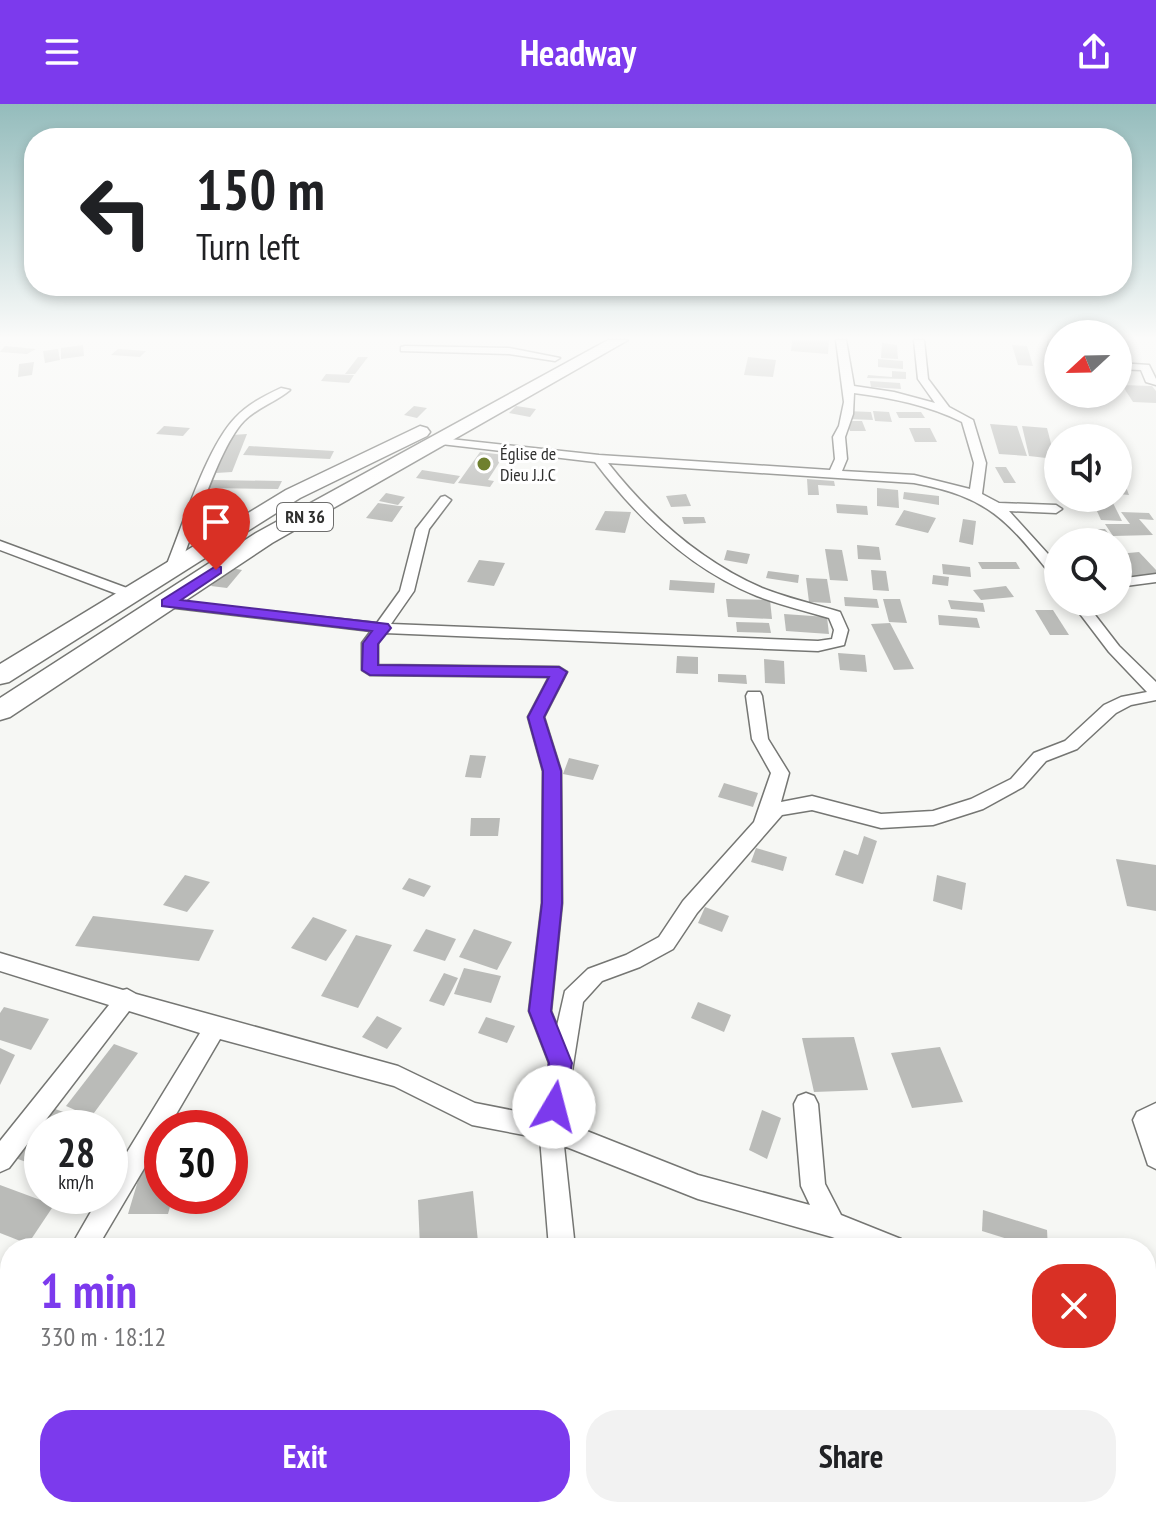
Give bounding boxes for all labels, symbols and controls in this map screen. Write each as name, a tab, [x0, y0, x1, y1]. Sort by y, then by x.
text: Headway	[520, 29, 636, 76]
icon: menu	[40, 30, 84, 74]
icon: share	[1072, 30, 1116, 74]
text: 150 m	[196, 153, 325, 225]
icon: left	[64, 160, 168, 264]
text: Turn left	[196, 223, 300, 270]
north arrow	[1044, 320, 1132, 408]
map controls	[1044, 320, 1132, 616]
button: sound	[1044, 424, 1132, 512]
place label: Église de Dieu J.J.C	[500, 442, 556, 486]
marker: Église de Dieu J.J.C	[475, 455, 493, 473]
pin	[182, 488, 250, 570]
icon: arrive	[194, 500, 238, 544]
road number: RN 36	[277, 503, 333, 531]
button: search	[1044, 528, 1132, 616]
position arrow	[512, 1065, 596, 1149]
speed limit sign: 30	[144, 1110, 248, 1214]
text: 28	[57, 1126, 95, 1178]
text: km/h	[58, 1169, 94, 1195]
text: 1 min	[40, 1259, 137, 1321]
button: close	[1032, 1264, 1116, 1348]
text: 330 m · 18:12	[40, 1320, 166, 1353]
button: Exit	[40, 1410, 570, 1502]
button: Share	[586, 1410, 1116, 1502]

